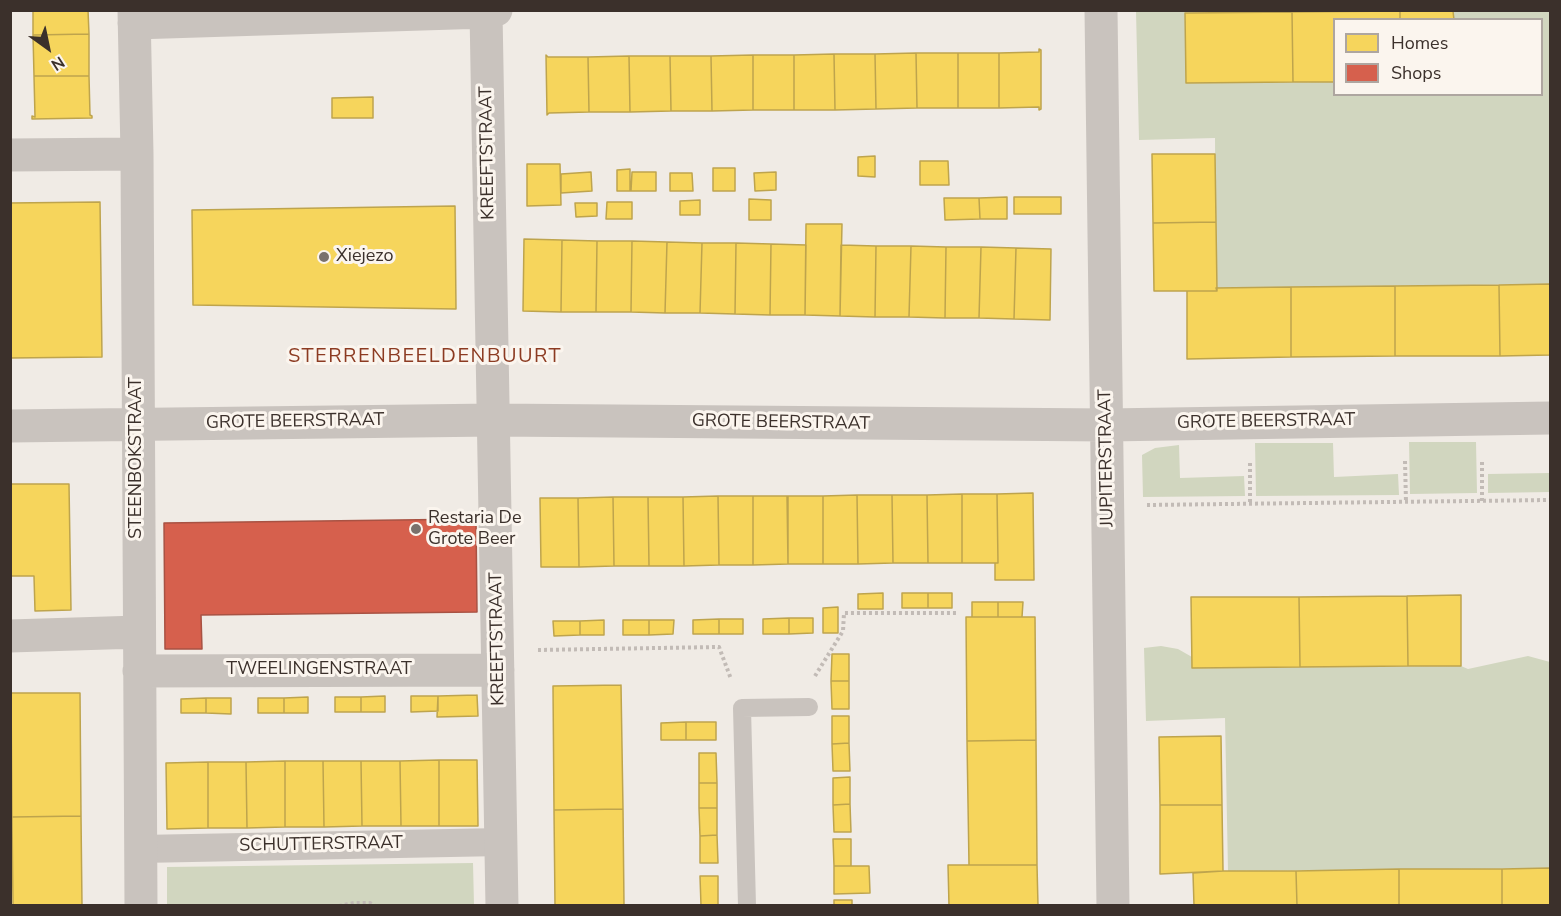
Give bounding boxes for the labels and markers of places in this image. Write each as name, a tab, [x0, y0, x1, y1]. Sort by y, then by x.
place label: Xiejezo	[336, 246, 393, 268]
marker: Xiejezo	[317, 250, 331, 264]
place label: Restaria De Grote Beer	[428, 508, 522, 550]
marker: Restaria De Grote Beer	[409, 522, 423, 536]

